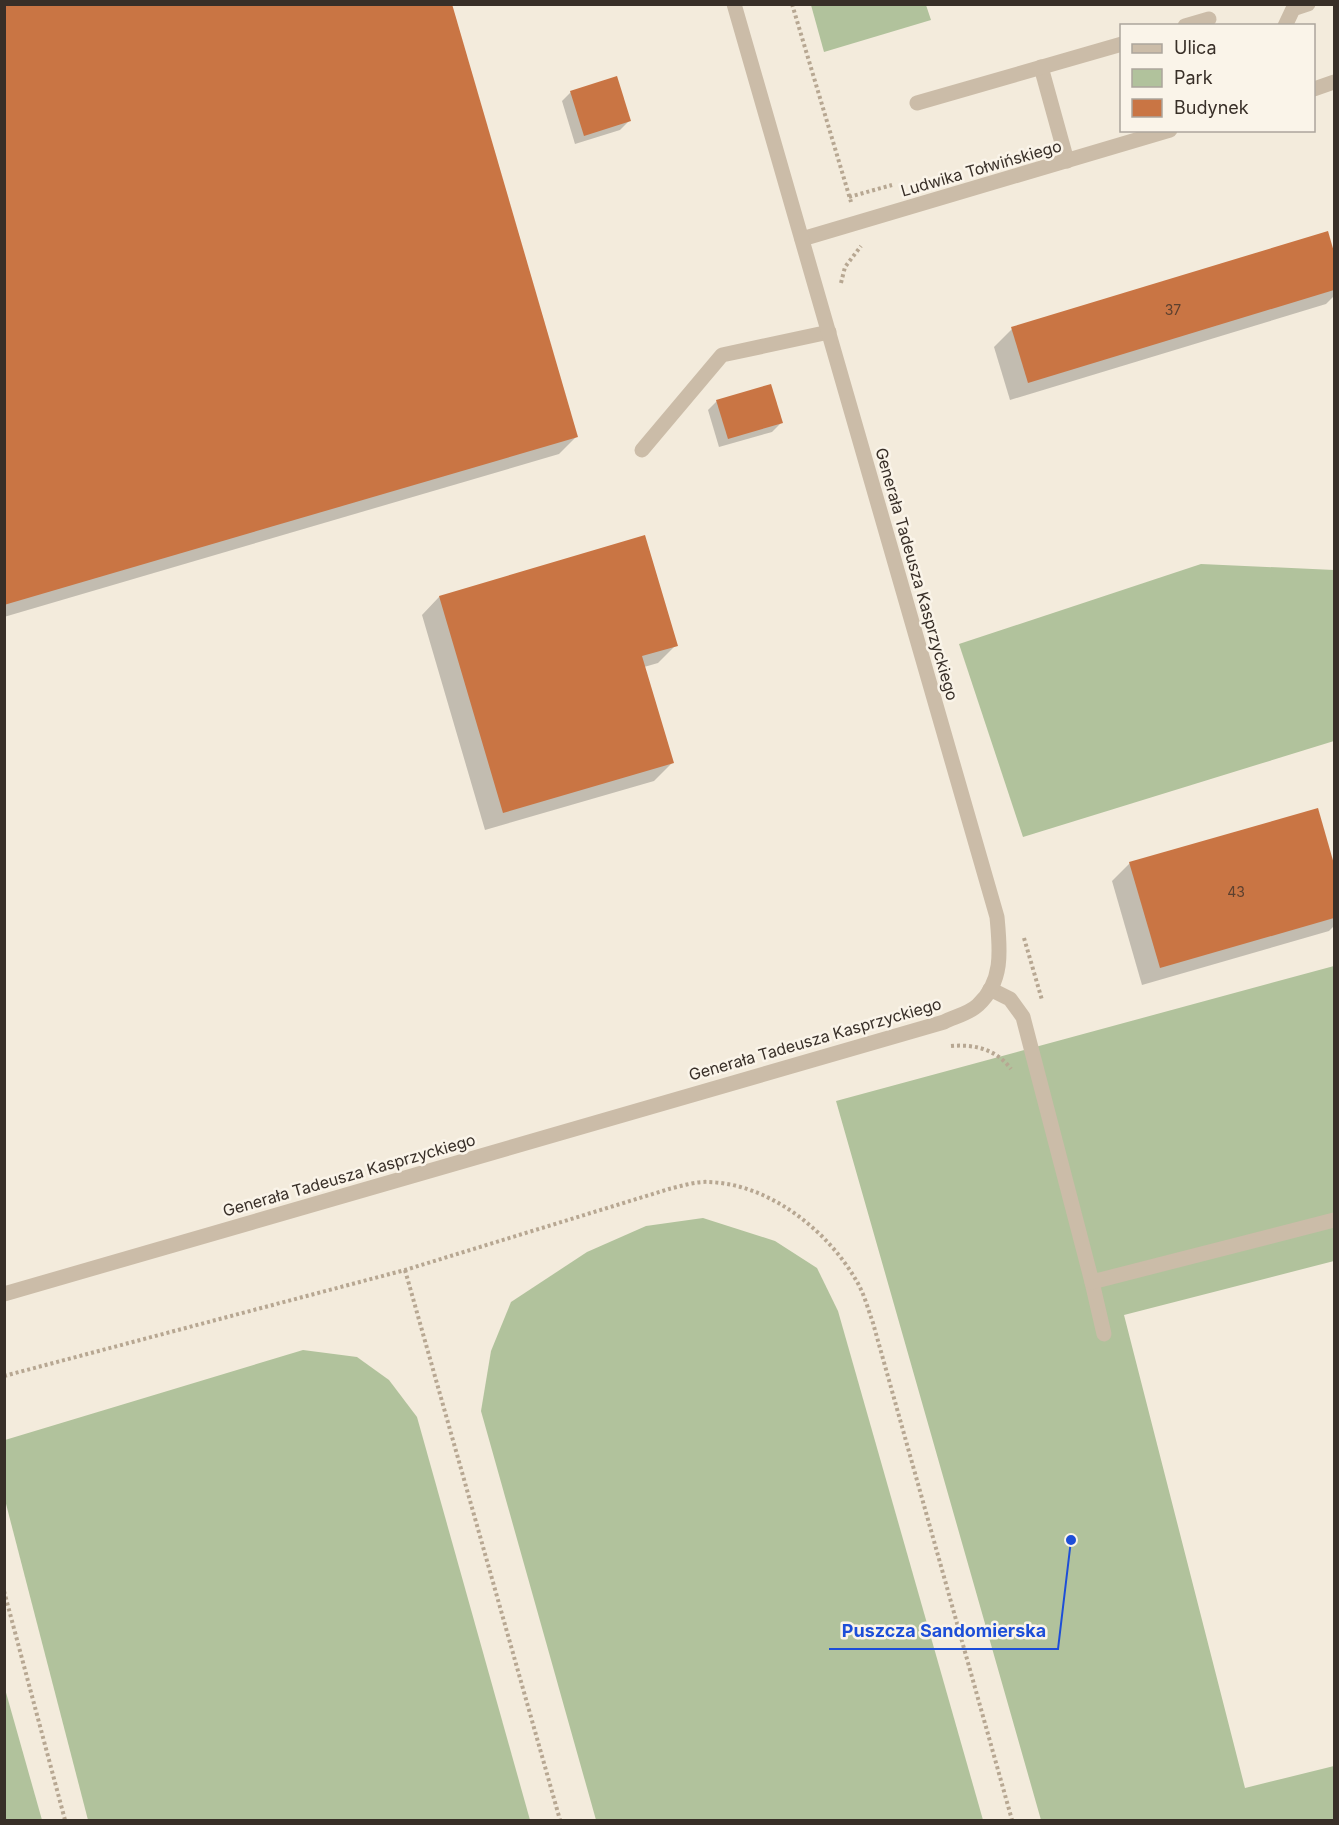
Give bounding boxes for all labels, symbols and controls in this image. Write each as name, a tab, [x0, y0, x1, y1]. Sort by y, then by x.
legend	[1120, 24, 1315, 132]
text: Ulica	[1174, 37, 1217, 58]
text: Park	[1174, 67, 1213, 88]
text: Budynek	[1174, 97, 1249, 118]
street label: Ludwika Tołwińskiego	[898, 135, 1064, 201]
house number: 37	[1165, 301, 1181, 318]
street label: Generała Tadeusza Kasprzyckiego	[871, 445, 963, 703]
house number: 43	[1227, 883, 1245, 900]
street label: Generała Tadeusza Kasprzyckiego	[686, 993, 944, 1085]
street label: Generała Tadeusza Kasprzyckiego	[220, 1129, 478, 1221]
callout: Puszcza Sandomierska	[829, 1613, 1058, 1649]
text: Puszcza Sandomierska	[842, 1620, 1046, 1641]

